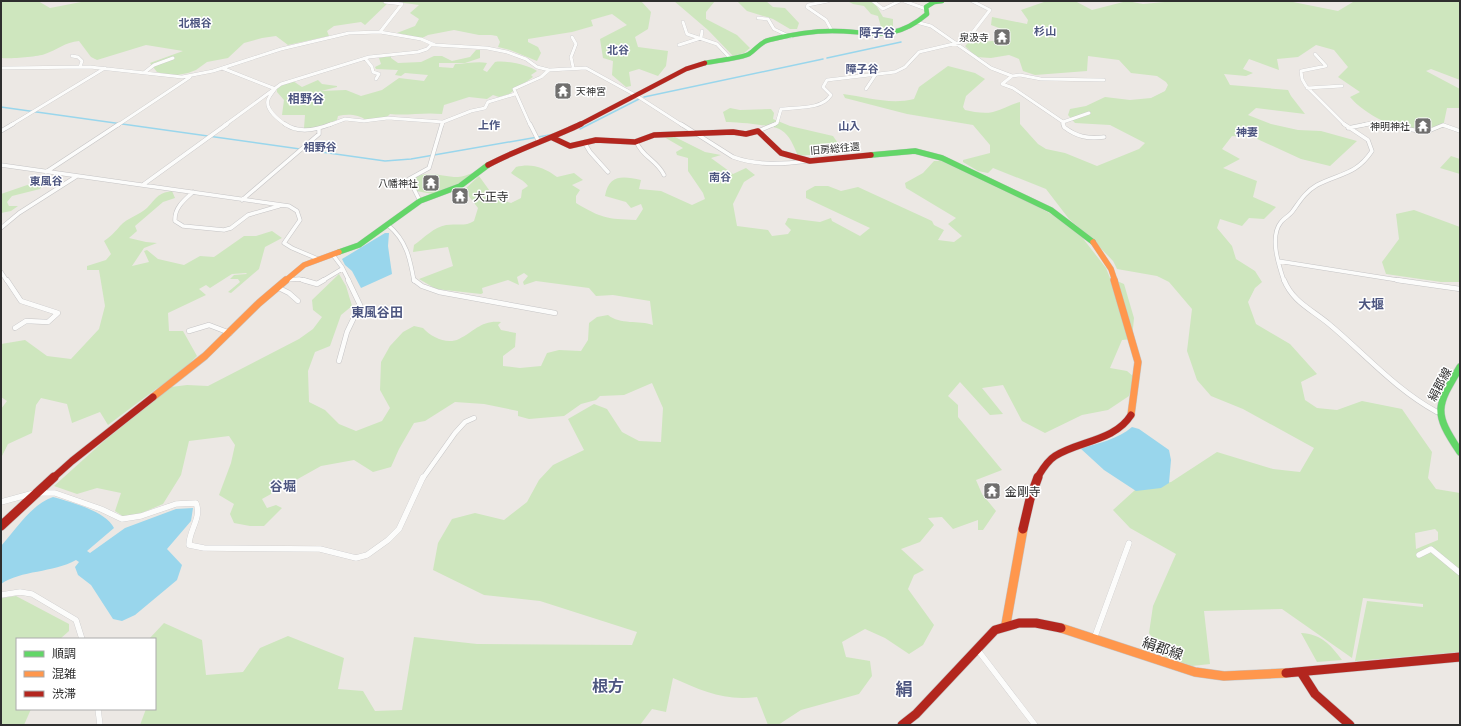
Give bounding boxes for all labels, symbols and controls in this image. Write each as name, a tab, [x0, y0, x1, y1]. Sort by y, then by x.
district label: 北根谷	[179, 16, 212, 29]
district label: 杉山	[1034, 24, 1056, 37]
district label: 障子谷	[859, 25, 895, 39]
temple icon: 泉汲寺	[992, 27, 1012, 47]
place label: 泉汲寺	[959, 31, 989, 43]
district label: 北谷	[607, 43, 629, 56]
district label: 障子谷	[846, 62, 879, 75]
temple icon: 天神宮	[553, 81, 573, 101]
place label: 天神宮	[576, 85, 606, 97]
district label: 相野谷	[288, 91, 324, 105]
temple icon: 神明神社	[1413, 116, 1433, 136]
district label: 上作	[478, 118, 500, 131]
district label: 山入	[838, 119, 860, 132]
place label: 神明神社	[1370, 120, 1410, 132]
district label: 神妻	[1236, 125, 1258, 138]
district label: 相野谷	[304, 140, 337, 153]
street label: 旧房総往還	[810, 140, 860, 156]
district label: 南谷	[709, 170, 731, 183]
temple icon: 八幡神社	[421, 173, 441, 193]
district label: 東風谷	[30, 174, 63, 187]
place label: 八幡神社	[378, 177, 418, 189]
temple icon: 大正寺	[450, 186, 470, 206]
place label: 大正寺	[473, 189, 509, 203]
district label: 大堰	[1358, 296, 1384, 312]
district label: 東風谷田	[351, 304, 403, 320]
street label: 絹郡線	[1424, 365, 1454, 403]
district label: 谷堀	[270, 478, 296, 494]
temple icon: 金剛寺	[982, 481, 1002, 501]
place label: 金剛寺	[1005, 484, 1041, 498]
street label: 絹郡線	[1140, 633, 1186, 663]
legend	[16, 638, 156, 710]
text: 順調	[52, 646, 76, 660]
text: 混雑	[52, 666, 76, 680]
district label: 根方	[592, 676, 624, 695]
district label: 絹	[896, 678, 913, 698]
text: 渋滞	[52, 686, 76, 700]

